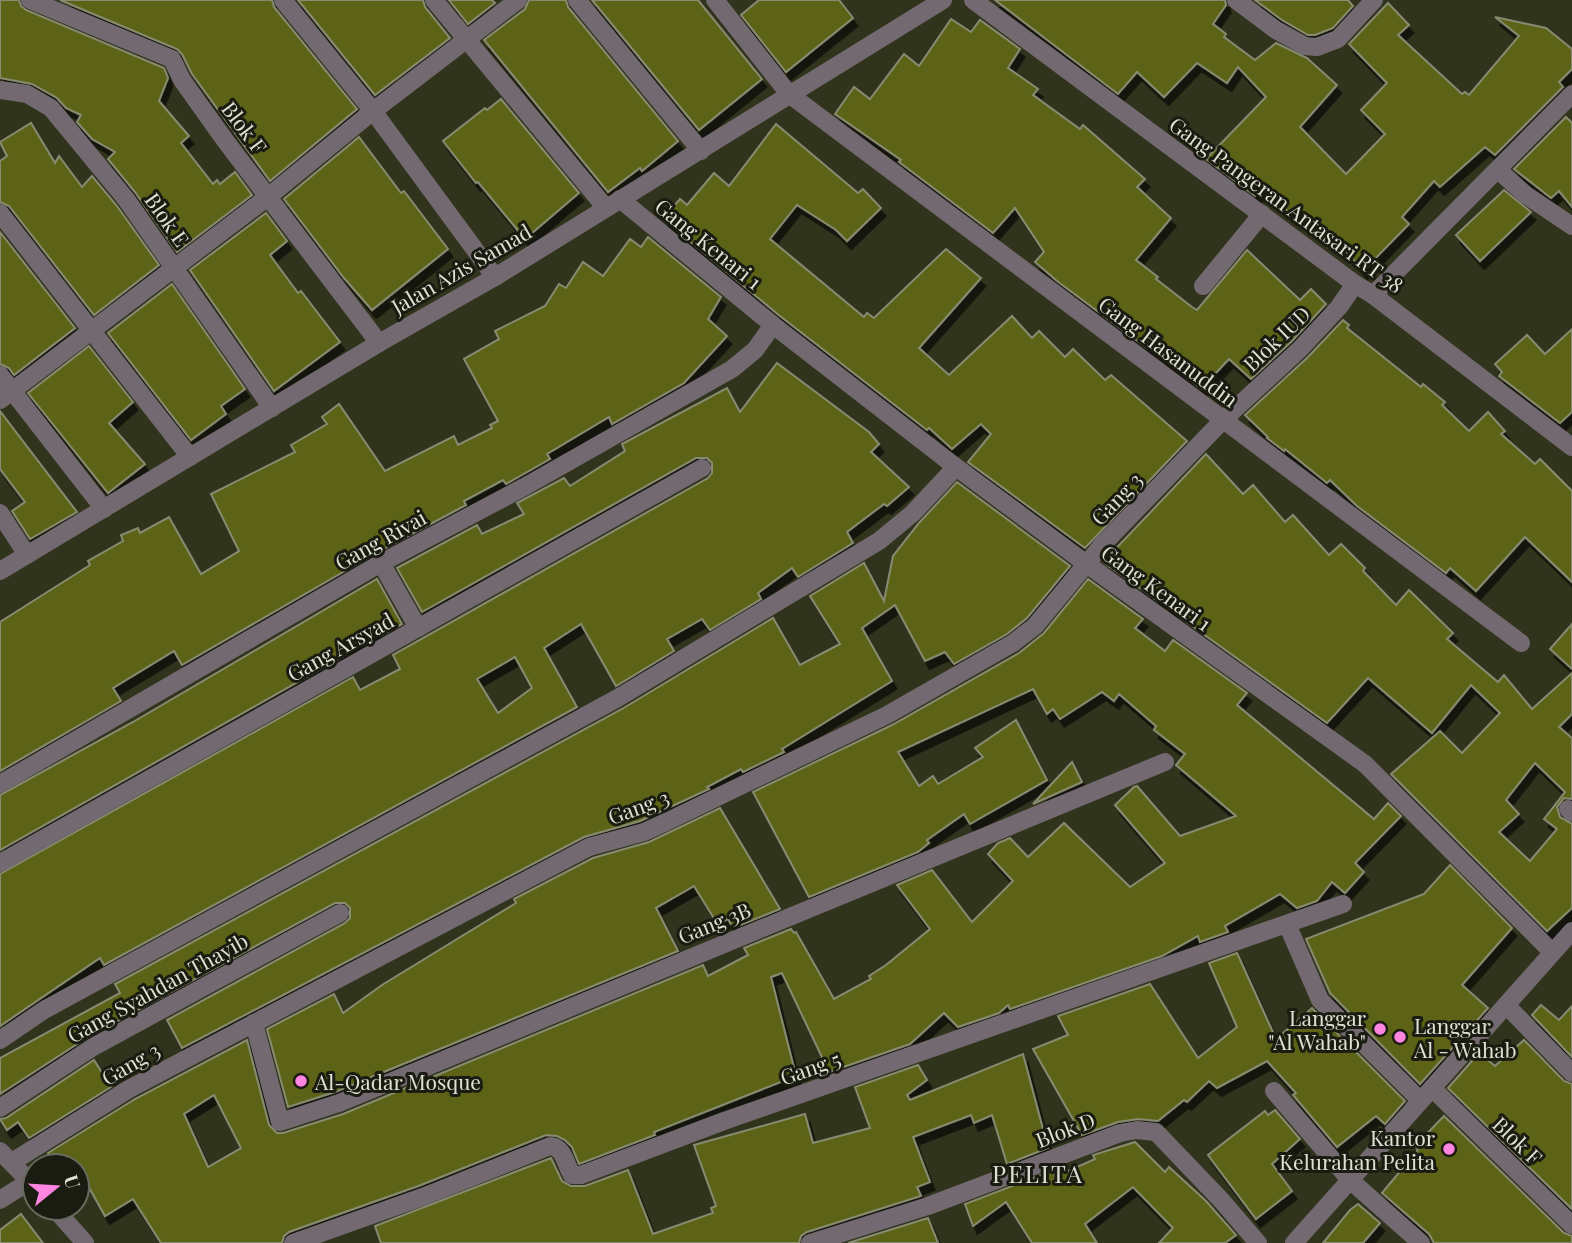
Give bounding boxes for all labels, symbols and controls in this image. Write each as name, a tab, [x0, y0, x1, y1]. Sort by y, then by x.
street label: Blok F	[216, 95, 274, 159]
street label: Gang Pangeran Antasari RT 38	[1164, 110, 1410, 298]
street label: Blok E	[140, 187, 196, 251]
street label: Gang Kenari 1	[650, 191, 768, 295]
street label: Jalan Azis Samad	[385, 217, 536, 320]
street label: Gang Hasanuddin	[1094, 289, 1245, 413]
street label: Blok IUD	[1236, 299, 1316, 377]
street label: Gang 3	[1084, 466, 1148, 530]
street label: Gang Rivai	[329, 502, 431, 576]
street label: Gang Kenari 1	[1096, 538, 1218, 637]
street label: Gang Arsyad	[282, 605, 398, 687]
street label: Gang 3	[604, 782, 672, 830]
street label: Gang 3B	[673, 895, 755, 949]
street label: Gang Syahdan Thayib	[62, 926, 252, 1048]
place label: Langgar "Al Wahab"	[1268, 1003, 1367, 1055]
place label: Langgar Al - Wahab	[1413, 1011, 1517, 1063]
marker: Langgar "Al Wahab"	[1372, 1021, 1388, 1037]
marker: Langgar Al - Wahab	[1392, 1029, 1408, 1045]
street label: Gang 3	[96, 1035, 164, 1091]
street label: Gang 5	[776, 1044, 844, 1090]
place label: Al-Qadar Mosque	[314, 1067, 481, 1095]
marker: Al-Qadar Mosque	[293, 1073, 309, 1089]
street label: Blok D	[1031, 1105, 1099, 1153]
street label: Blok F	[1487, 1110, 1549, 1170]
place label: Kantor Kelurahan Pelita	[1279, 1123, 1436, 1175]
marker: Kantor Kelurahan Pelita	[1441, 1141, 1457, 1157]
north arrow	[21, 1152, 91, 1222]
district label: PELITA	[992, 1157, 1084, 1189]
text: U	[59, 1171, 88, 1192]

